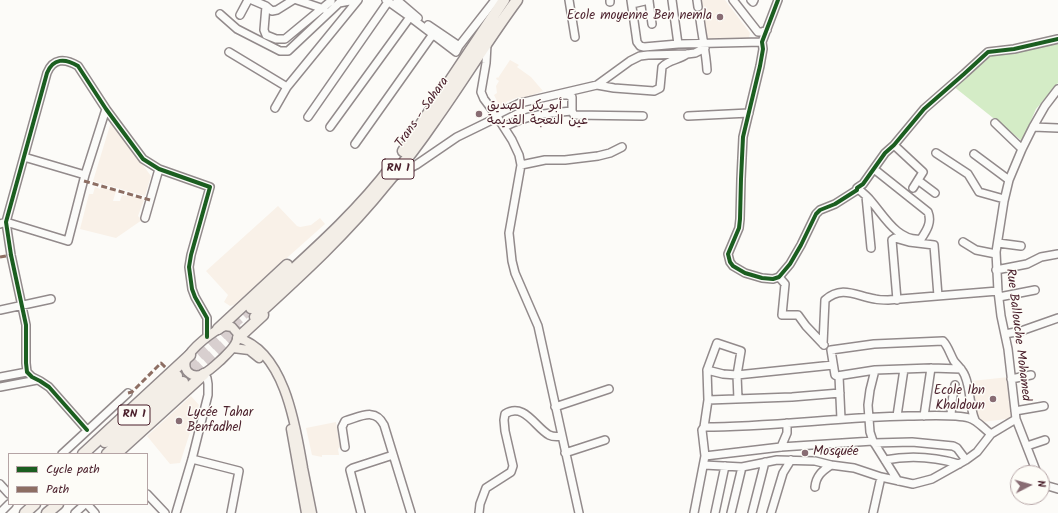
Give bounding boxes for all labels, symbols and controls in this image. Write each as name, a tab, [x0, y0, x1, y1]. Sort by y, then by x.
place label: Ecole moyenne Ben nemla	[567, 9, 712, 25]
marker: Ecole moyenne Ben nemla	[715, 12, 725, 22]
street label: Trans - Sahara	[393, 75, 453, 151]
place label: أبو بكر الصديق عين النعجة القديمة	[487, 99, 588, 130]
marker: أبو بكر الصديق عين النعجة القديمة	[474, 109, 484, 119]
road number: RN 1	[382, 159, 414, 179]
street label: Rue Ballouche Mohamed	[1001, 268, 1033, 402]
place label: Ecole Ibn Khaldoun	[934, 384, 985, 415]
marker: Ecole Ibn Khaldoun	[988, 394, 998, 404]
road number: RN 1	[118, 405, 150, 425]
place label: Lycée Tahar Benfadhel	[187, 406, 253, 437]
marker: Lycée Tahar Benfadhel	[174, 416, 184, 426]
place label: Mosquée	[813, 445, 859, 461]
marker: Mosquée	[800, 448, 810, 458]
legend	[8, 453, 148, 505]
text: Cycle path	[46, 460, 100, 479]
north arrow	[1010, 465, 1050, 505]
text: N	[1032, 479, 1050, 488]
text: Path	[46, 480, 69, 499]

